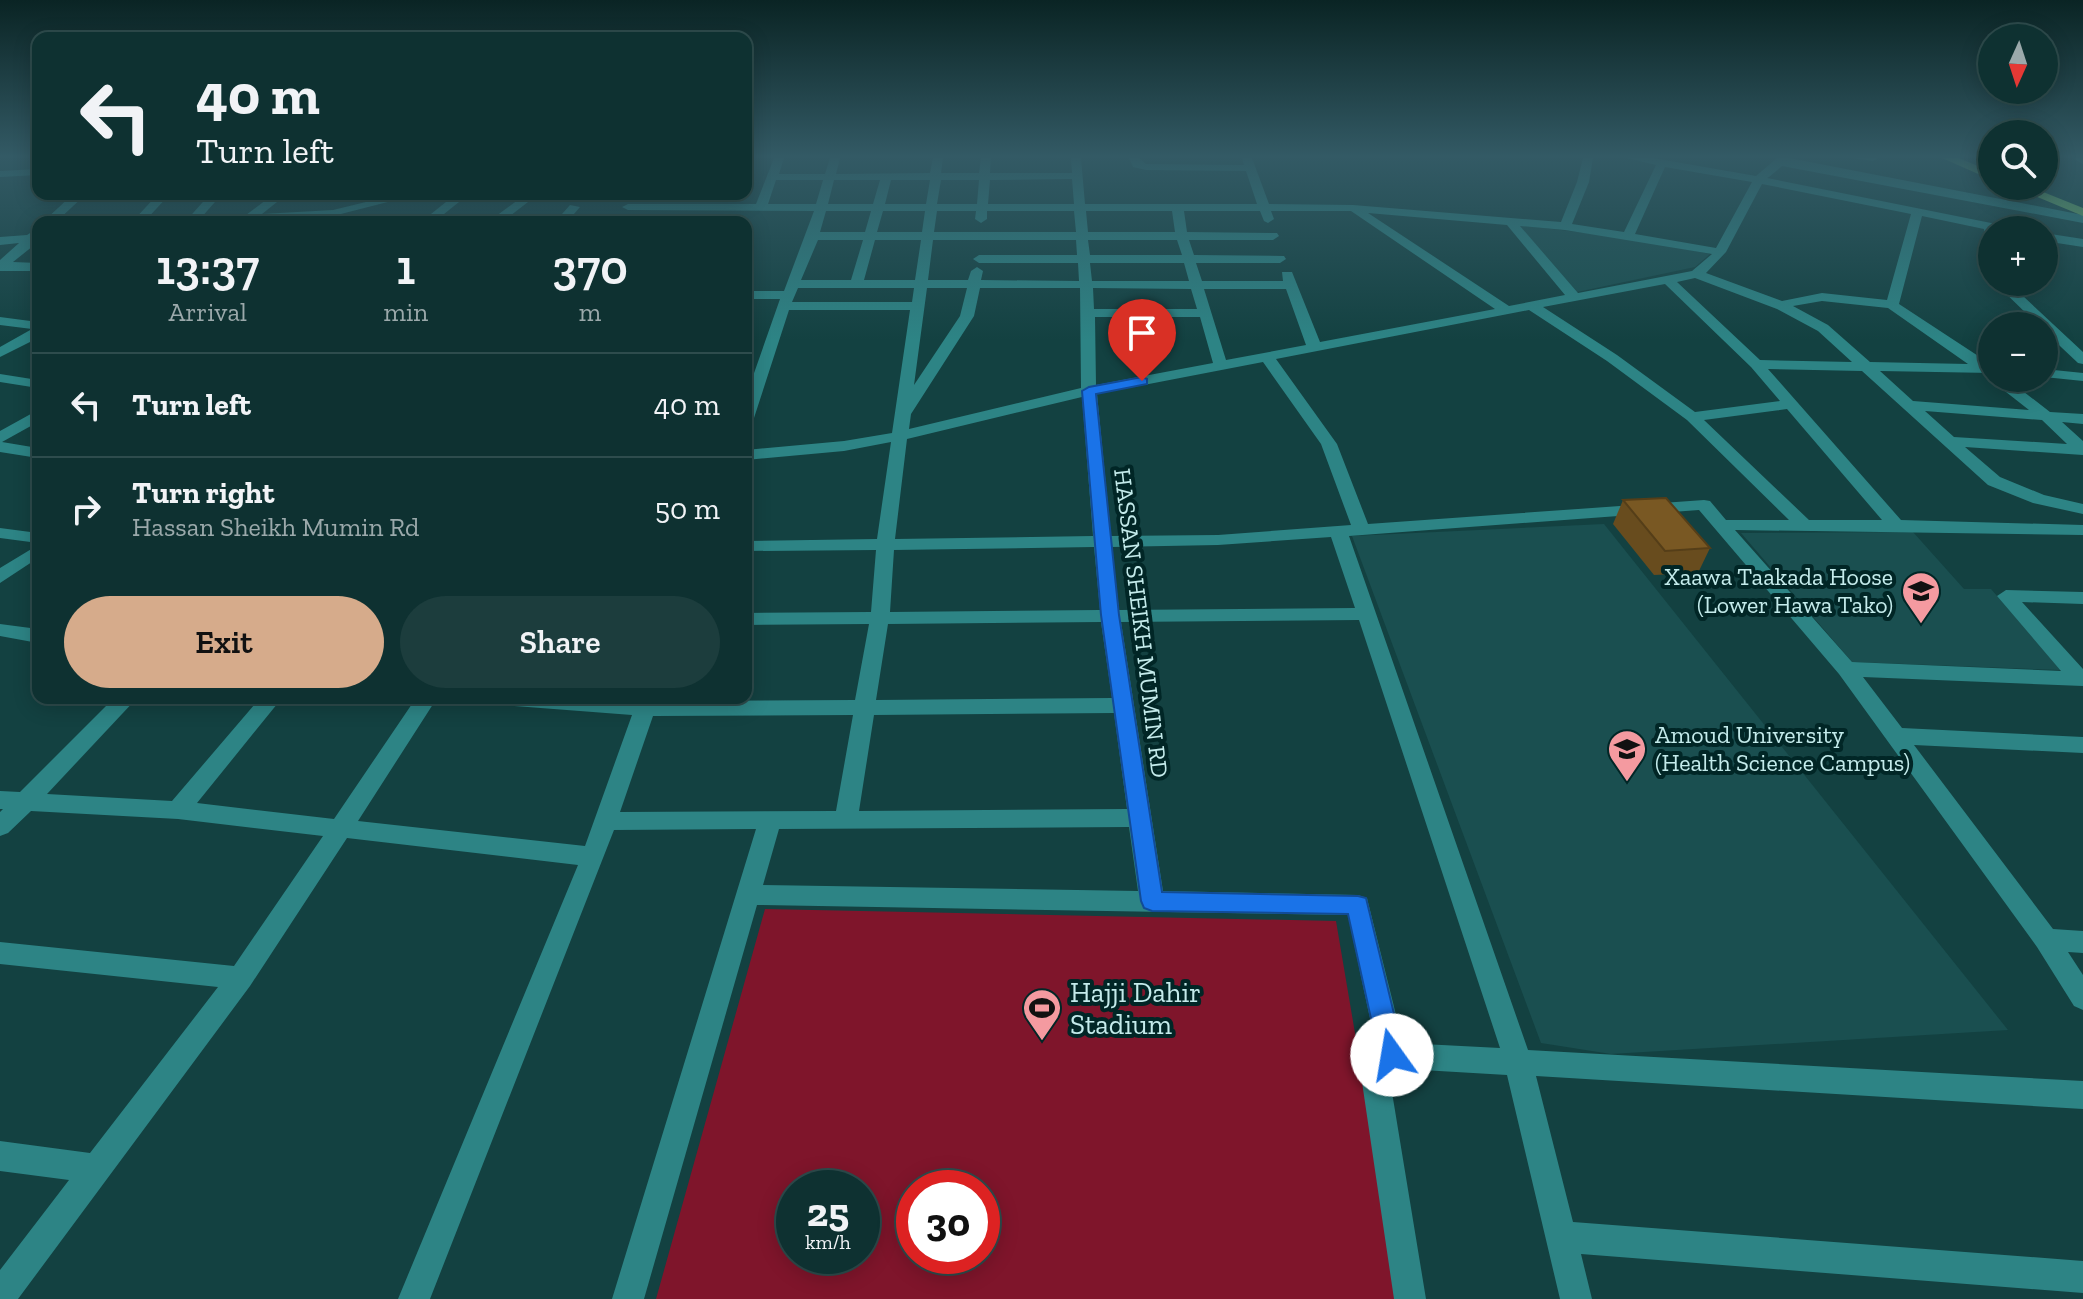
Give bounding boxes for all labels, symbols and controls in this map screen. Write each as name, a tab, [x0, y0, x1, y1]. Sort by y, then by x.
north arrow	[1978, 24, 2058, 104]
map controls	[1978, 24, 2058, 392]
text: 40 m	[196, 61, 320, 128]
icon: left	[64, 64, 168, 168]
button: search	[1978, 120, 2058, 200]
text: Turn left	[196, 129, 334, 172]
button: +	[1978, 216, 2058, 296]
text: 13:37	[156, 239, 259, 296]
text: 1	[396, 239, 415, 296]
text: 370	[552, 239, 628, 296]
text: Arrival	[169, 296, 247, 328]
text: min	[384, 296, 428, 328]
text: m	[579, 296, 601, 328]
pin	[1108, 299, 1176, 381]
icon: arrive	[1120, 311, 1164, 355]
button: −	[1978, 312, 2058, 392]
icon: left	[64, 383, 108, 427]
text: Turn left	[132, 387, 251, 423]
text: 40 m	[654, 387, 720, 423]
street label: HASSAN SHEIKH MUMIN RD	[1108, 467, 1175, 779]
text: Turn right	[132, 475, 274, 511]
icon: right	[64, 487, 108, 531]
text: 50 m	[655, 491, 720, 527]
text: Hassan Sheikh Mumin Rd	[132, 511, 419, 543]
place label: Xaawa Taakada Hoose (Lower Hawa Tako)	[1664, 562, 1893, 619]
school or university icon: Xaawa Taakada Hoose (Lower Hawa Tako)	[1900, 570, 1942, 625]
button: Exit	[64, 596, 384, 688]
button: Share	[400, 596, 720, 688]
place label: Amoud University (Health Science Campus)	[1655, 720, 1910, 777]
school or university icon: Amoud University (Health Science Campus)	[1606, 728, 1648, 783]
place label: Hajji Dahir Stadium	[1070, 976, 1201, 1041]
sports icon: Hajji Dahir Stadium	[1021, 987, 1063, 1042]
position arrow	[1350, 1013, 1434, 1097]
speed limit sign: 30	[896, 1170, 1000, 1274]
text: 25	[807, 1188, 849, 1236]
text: km/h	[805, 1230, 851, 1254]

